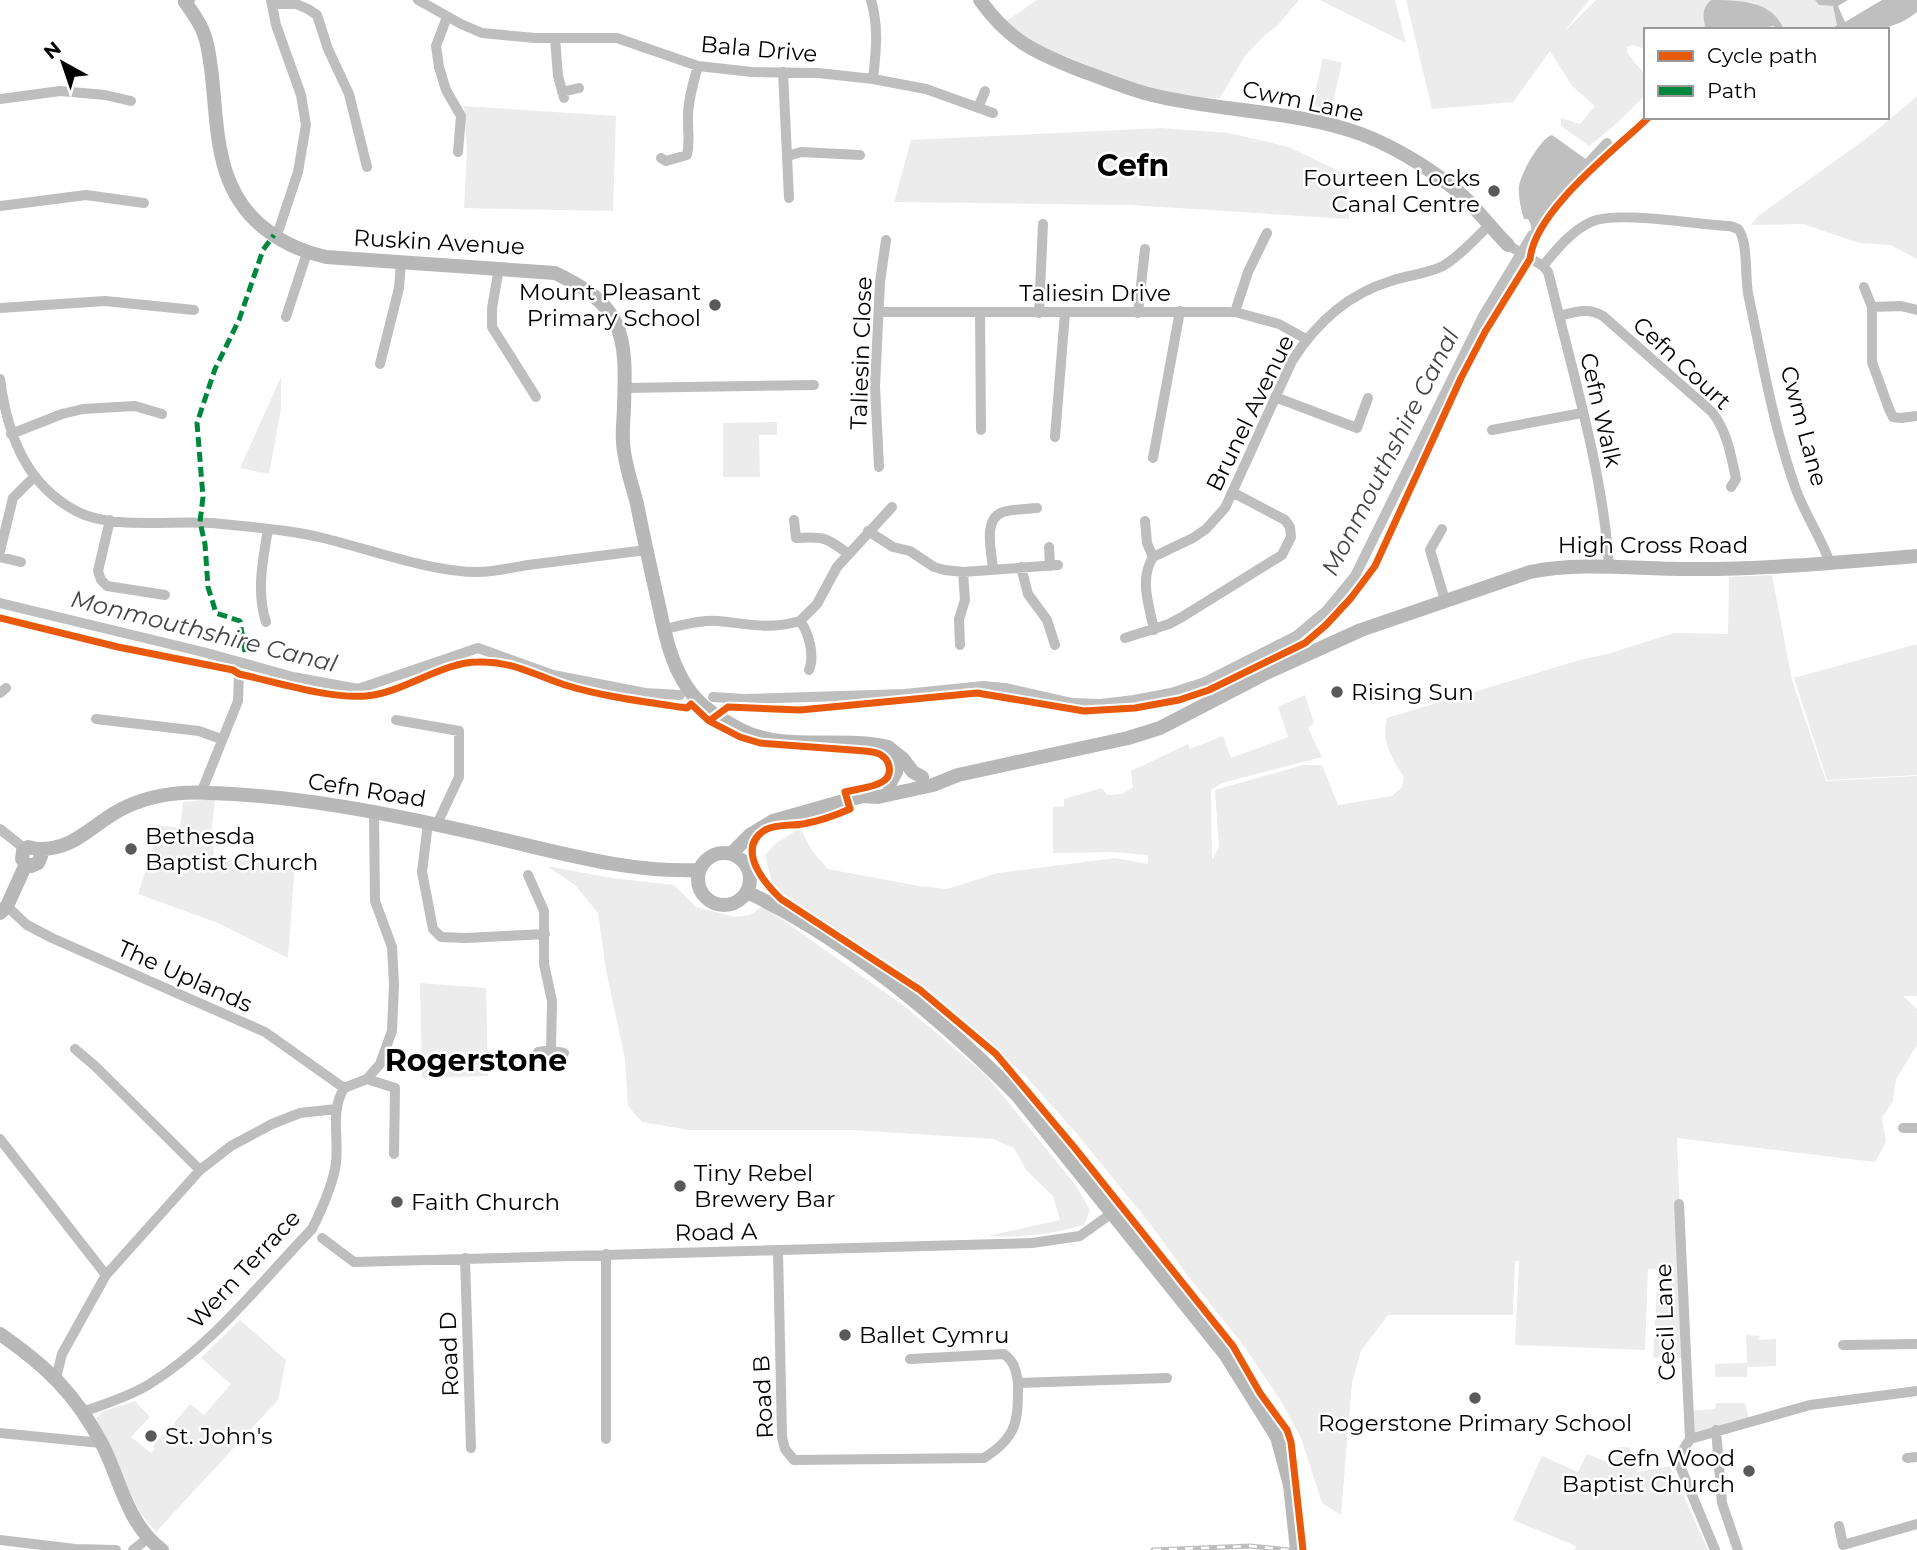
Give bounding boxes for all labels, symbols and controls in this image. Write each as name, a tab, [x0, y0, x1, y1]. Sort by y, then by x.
north arrow	[28, 28, 98, 98]
legend	[1644, 28, 1889, 119]
street label: Bala Drive	[700, 30, 818, 68]
text: N	[39, 37, 66, 64]
text: Cycle path	[1707, 43, 1818, 68]
street label: Cwm Lane	[1240, 74, 1366, 128]
text: Path	[1707, 78, 1757, 103]
district label: Cefn	[1097, 147, 1169, 184]
place label: Fourteen Locks Canal Centre	[1303, 164, 1480, 218]
marker: Fourteen Locks Canal Centre	[1486, 183, 1502, 199]
street label: Ruskin Avenue	[353, 224, 525, 260]
street label: Taliesin Close	[844, 276, 878, 430]
place label: Mount Pleasant Primary School	[519, 278, 701, 332]
street label: Taliesin Drive	[1019, 279, 1171, 307]
marker: Mount Pleasant Primary School	[707, 297, 723, 313]
street label: Cefn Court	[1627, 311, 1737, 415]
water label: Monmouthshire Canal	[1315, 323, 1465, 580]
street label: Brunel Avenue	[1200, 330, 1300, 496]
street label: Cefn Walk	[1574, 350, 1628, 470]
street label: Cwm Lane	[1774, 363, 1834, 489]
street label: High Cross Road	[1558, 531, 1748, 559]
water label: Monmouthshire Canal	[68, 584, 341, 678]
place label: Rising Sun	[1351, 678, 1474, 706]
marker: Rising Sun	[1329, 684, 1345, 700]
street label: Cefn Road	[306, 767, 428, 813]
place label: Bethesda Baptist Church	[145, 822, 318, 876]
marker: Bethesda Baptist Church	[123, 841, 139, 857]
street label: The Uplands	[113, 934, 257, 1018]
district label: Rogerstone	[385, 1042, 567, 1079]
place label: Tiny Rebel Brewery Bar	[694, 1159, 835, 1213]
marker: Tiny Rebel Brewery Bar	[672, 1178, 688, 1194]
place label: Faith Church	[411, 1188, 560, 1216]
marker: Faith Church	[389, 1194, 405, 1210]
street label: Wern Terrace	[182, 1204, 306, 1334]
street label: Road A	[674, 1217, 758, 1247]
street label: Cecil Lane	[1649, 1263, 1681, 1381]
street label: Road D	[434, 1311, 464, 1397]
place label: Ballet Cymru	[859, 1321, 1009, 1349]
marker: Ballet Cymru	[837, 1327, 853, 1343]
street label: Road B	[747, 1355, 779, 1439]
marker: Rogerstone Primary School	[1467, 1390, 1483, 1406]
place label: Rogerstone Primary School	[1318, 1409, 1632, 1437]
place label: St. John's	[165, 1422, 273, 1450]
marker: St. John's	[143, 1428, 159, 1444]
place label: Cefn Wood Baptist Church	[1562, 1444, 1735, 1498]
marker: Cefn Wood Baptist Church	[1741, 1463, 1757, 1479]

